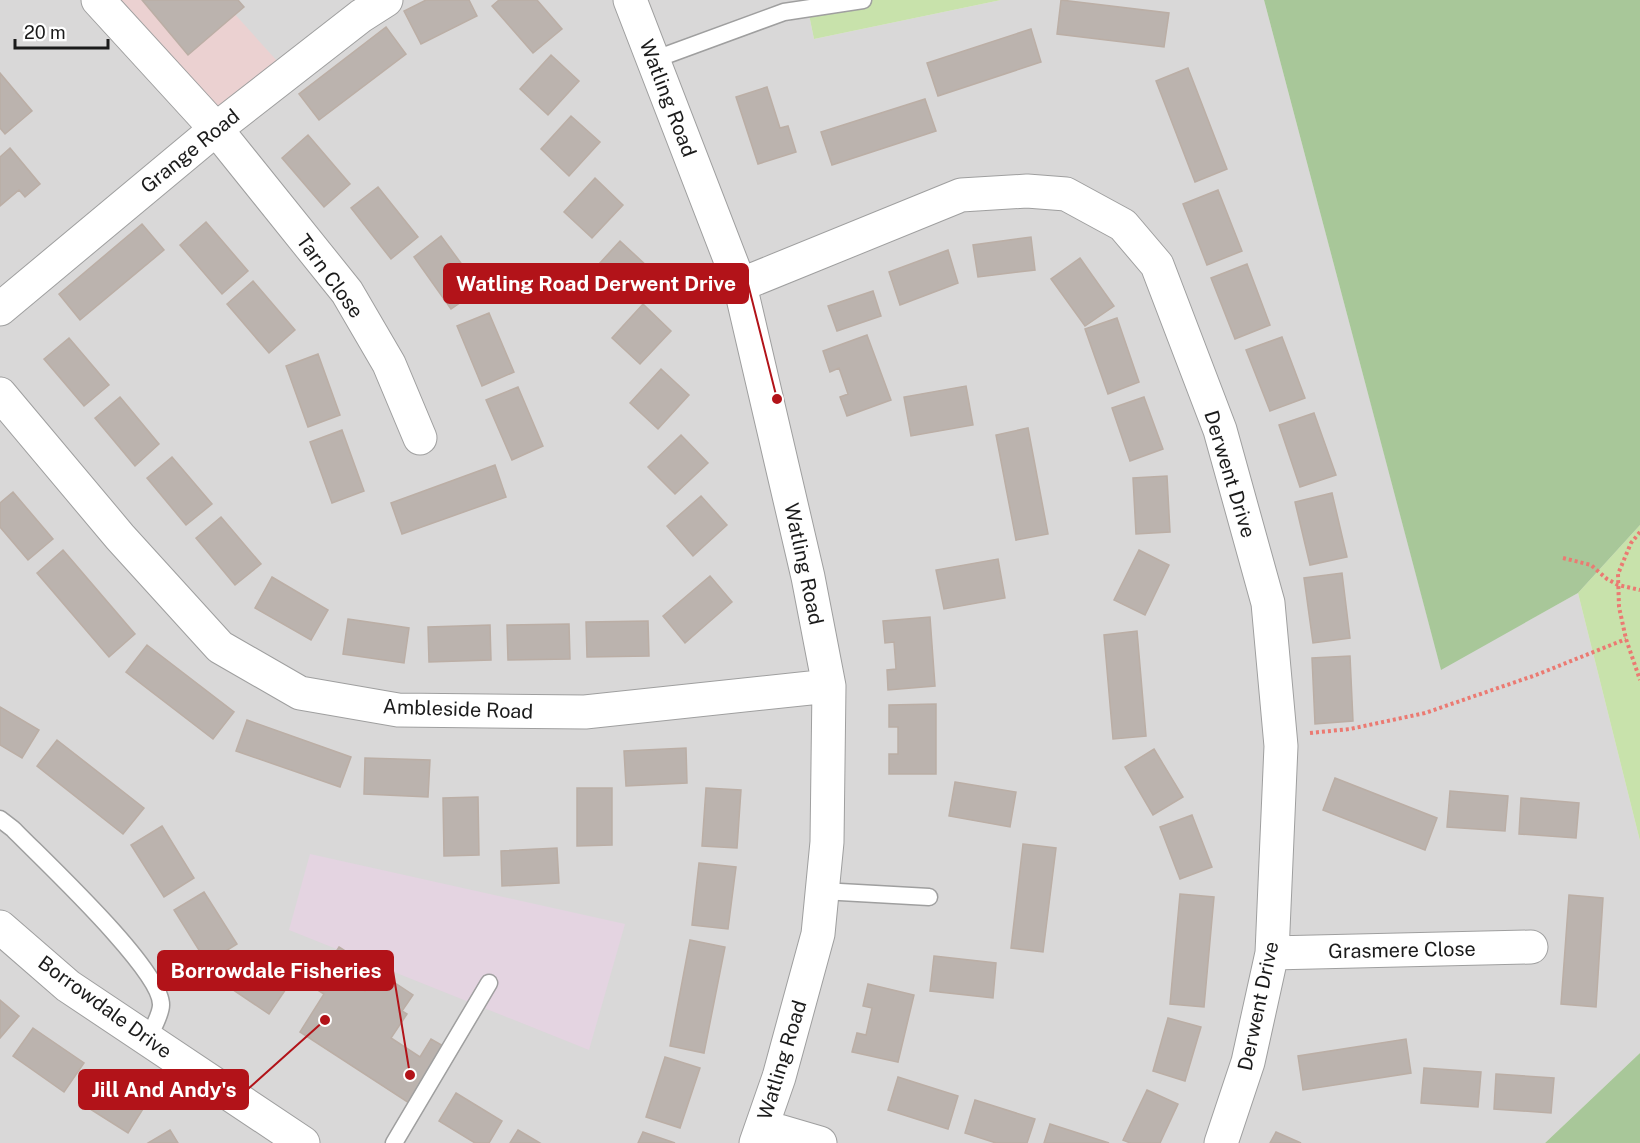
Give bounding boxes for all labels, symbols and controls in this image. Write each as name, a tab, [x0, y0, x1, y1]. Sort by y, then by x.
scale bar	[15, 12, 108, 50]
text: 20 m	[24, 22, 66, 43]
street label: Watling Road	[635, 36, 701, 160]
street label: Grange Road	[136, 104, 244, 198]
street label: Tarn Close	[291, 229, 369, 323]
callout: Watling Road Derwent Drive	[444, 264, 748, 303]
text: Watling Road Derwent Drive	[456, 271, 736, 296]
street label: Derwent Drive	[1199, 408, 1261, 540]
street label: Watling Road	[779, 501, 829, 627]
street label: Ambleside Road	[382, 694, 534, 724]
street label: Grasmere Close	[1328, 937, 1476, 963]
street label: Derwent Drive	[1233, 939, 1283, 1073]
street label: Borrowdale Drive	[34, 950, 176, 1064]
callout: Borrowdale Fisheries	[158, 951, 393, 990]
text: Borrowdale Fisheries	[170, 958, 382, 983]
street label: Watling Road	[752, 997, 812, 1123]
callout: Jill And Andy's	[79, 1070, 248, 1109]
text: Jill And Andy's	[91, 1077, 237, 1102]

